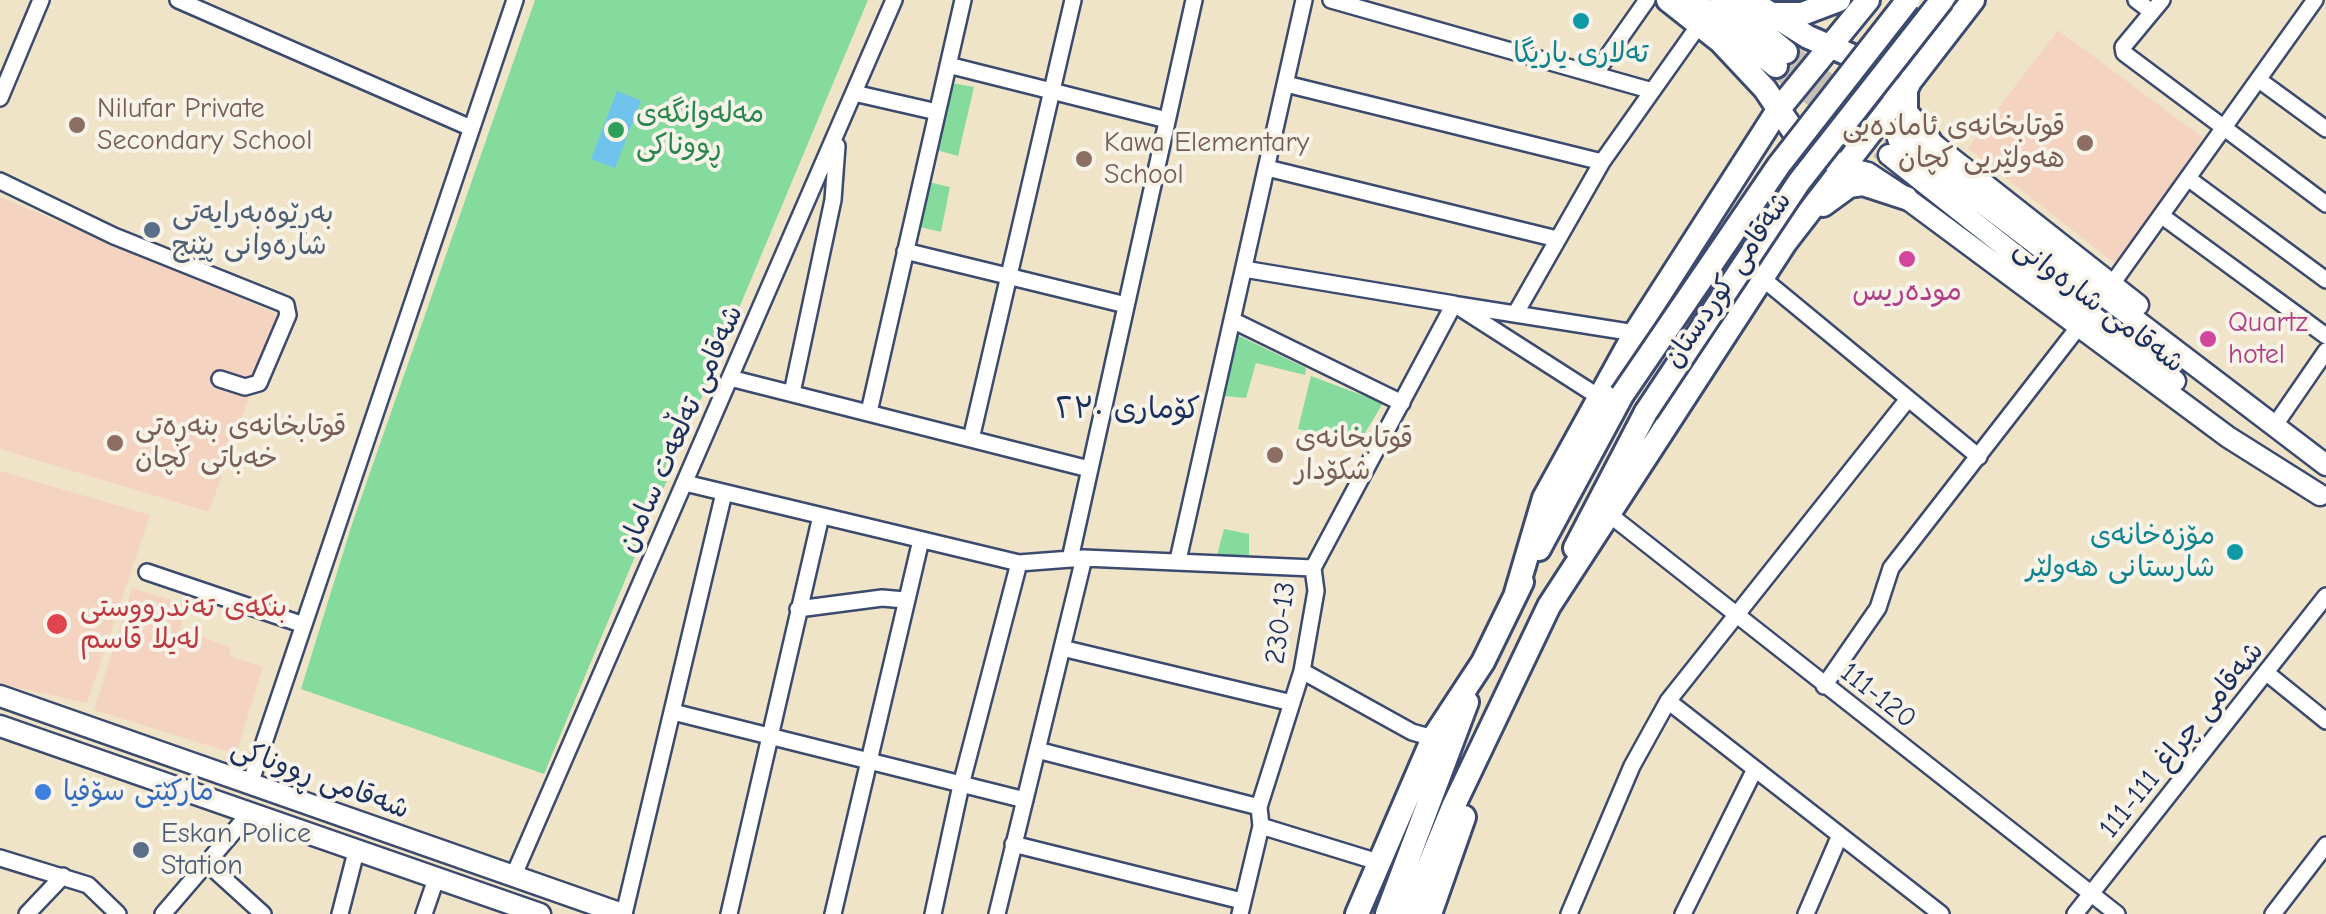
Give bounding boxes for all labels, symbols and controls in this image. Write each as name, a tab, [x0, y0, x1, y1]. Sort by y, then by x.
marker: تەلاری یاریگا	[1570, 10, 1592, 32]
place label: تەلاری یاریگا	[1513, 37, 1649, 71]
place label: Nilufar Private Secondary School	[97, 92, 312, 158]
place label: مەلەوانگەی ڕووناکی	[636, 97, 764, 163]
place label: قوتابخانەی ئامادەیی هەولێریی کچان	[1842, 110, 2065, 176]
marker: Nilufar Private Secondary School	[66, 114, 88, 136]
marker: مەلەوانگەی ڕووناکی	[605, 119, 627, 141]
place label: Kawa Elementary School	[1104, 126, 1309, 192]
marker: قوتابخانەی ئامادەیی هەولێریی کچان	[2074, 132, 2096, 154]
marker: Kawa Elementary School	[1073, 148, 1095, 170]
street label: شەقامی کوردستان	[1657, 186, 1799, 374]
place label: بەڕێوەبەرایەتی شارەوانی پێنج	[172, 197, 334, 263]
marker: بەڕێوەبەرایەتی شارەوانی پێنج	[141, 219, 163, 241]
street label: شەقامی شارەوانی	[2007, 231, 2191, 381]
marker: مودەریس	[1896, 248, 1918, 270]
place label: مودەریس	[1852, 275, 1962, 309]
street label: شەقامی تەڵعەت سامان	[611, 300, 751, 558]
place label: Quartz hotel	[2228, 306, 2308, 372]
marker: Quartz hotel	[2197, 328, 2219, 350]
district label: کۆماری ٢٣٠	[1056, 392, 1200, 428]
place label: قوتابخانەی بنەڕەتی خەباتی کچان	[135, 410, 346, 476]
place label: قوتابخانەی شكۆدار	[1295, 422, 1413, 488]
marker: قوتابخانەی بنەڕەتی خەباتی کچان	[104, 432, 126, 454]
marker: قوتابخانەی شكۆدار	[1264, 444, 1286, 466]
place label: مۆزەخانەی شارستانی هەولێر	[2026, 519, 2215, 585]
marker: مۆزەخانەی شارستانی هەولێر	[2224, 541, 2246, 563]
street label: 230-13	[1259, 580, 1303, 666]
place label: بنکەی تەندرووستی لەیلا قاسم	[80, 591, 287, 657]
marker: بنکەی تەندرووستی لەیلا قاسم	[44, 611, 70, 637]
street label: شەقامی چراغ 111-111	[2093, 635, 2271, 845]
street label: 111-120	[1833, 656, 1923, 736]
street label: شەقامی ڕووناکی	[227, 731, 413, 827]
place label: مارکێتی سۆفیا	[63, 775, 214, 809]
marker: مارکێتی سۆفیا	[32, 781, 54, 803]
place label: Eskan Police Station	[161, 817, 311, 883]
marker: Eskan Police Station	[130, 839, 152, 861]

